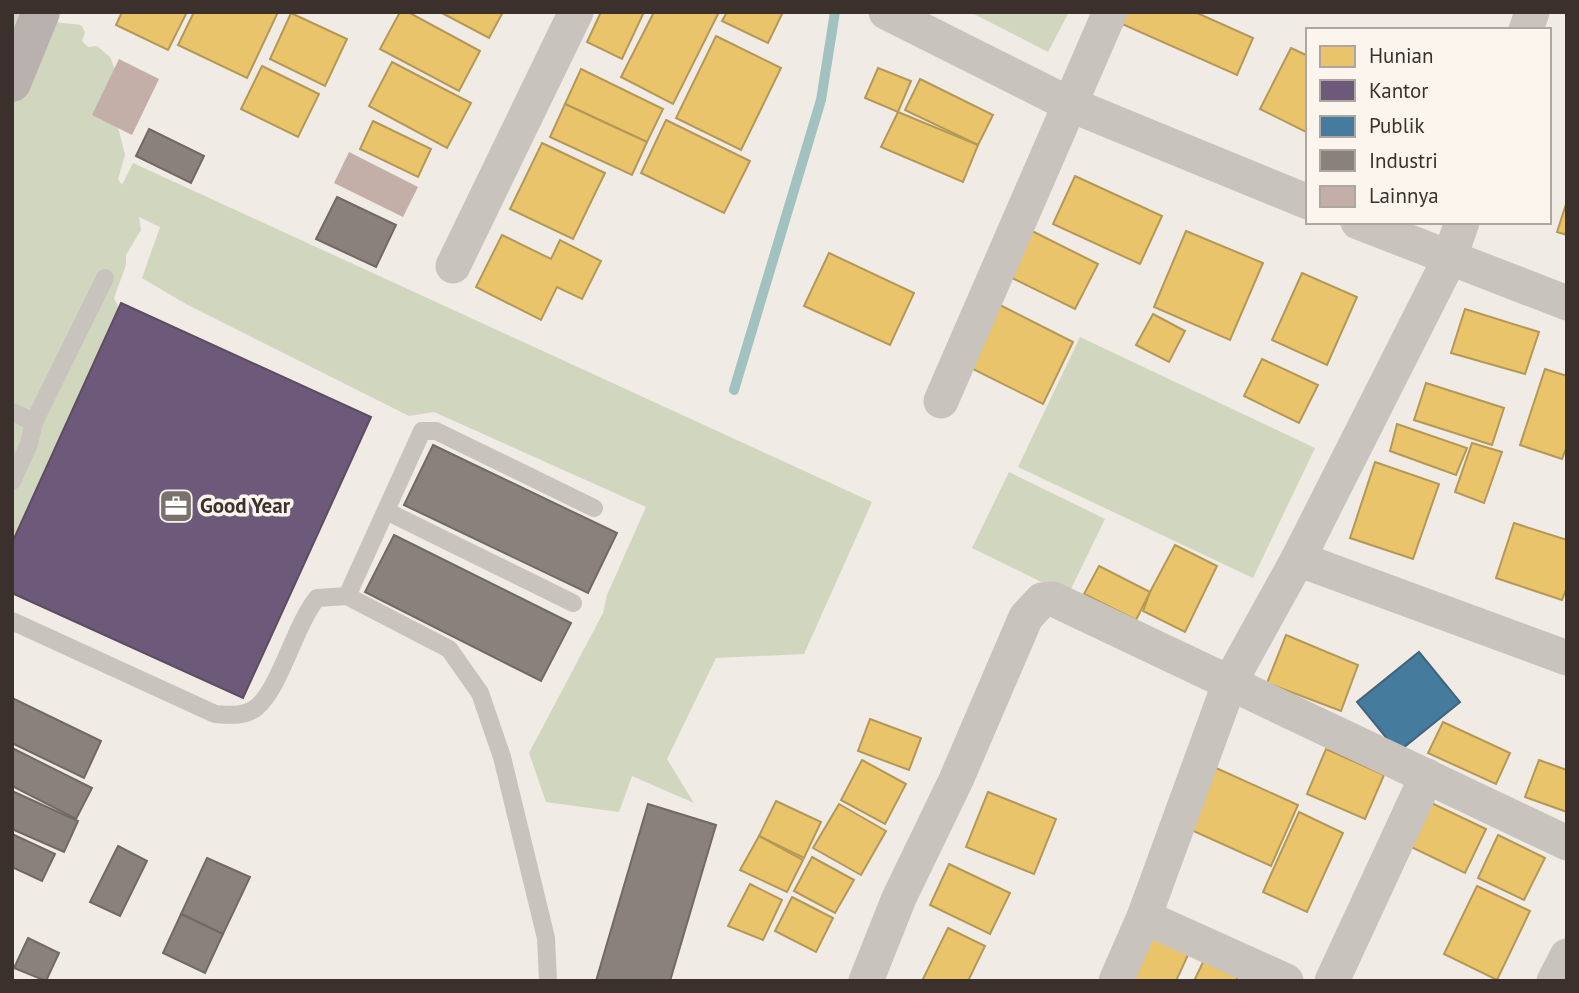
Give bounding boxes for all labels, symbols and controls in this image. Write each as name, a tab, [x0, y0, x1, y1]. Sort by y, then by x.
legend	[1306, 28, 1551, 224]
text: Hunian	[1369, 42, 1433, 69]
text: Kantor	[1369, 77, 1428, 104]
text: Publik	[1369, 112, 1424, 139]
text: Industri	[1369, 147, 1438, 174]
text: Lainnya	[1369, 182, 1439, 209]
office icon: Good Year	[157, 487, 195, 525]
place label: Good Year	[200, 492, 291, 519]

